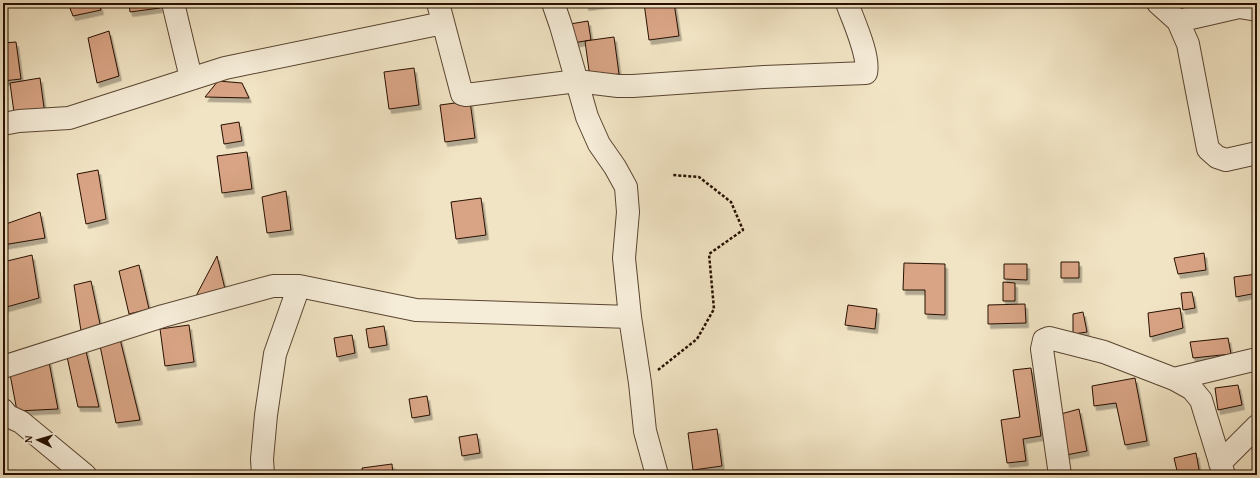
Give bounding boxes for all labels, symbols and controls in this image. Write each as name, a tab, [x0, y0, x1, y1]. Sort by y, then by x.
north arrow	[18, 420, 58, 460]
text: N	[20, 434, 36, 443]

